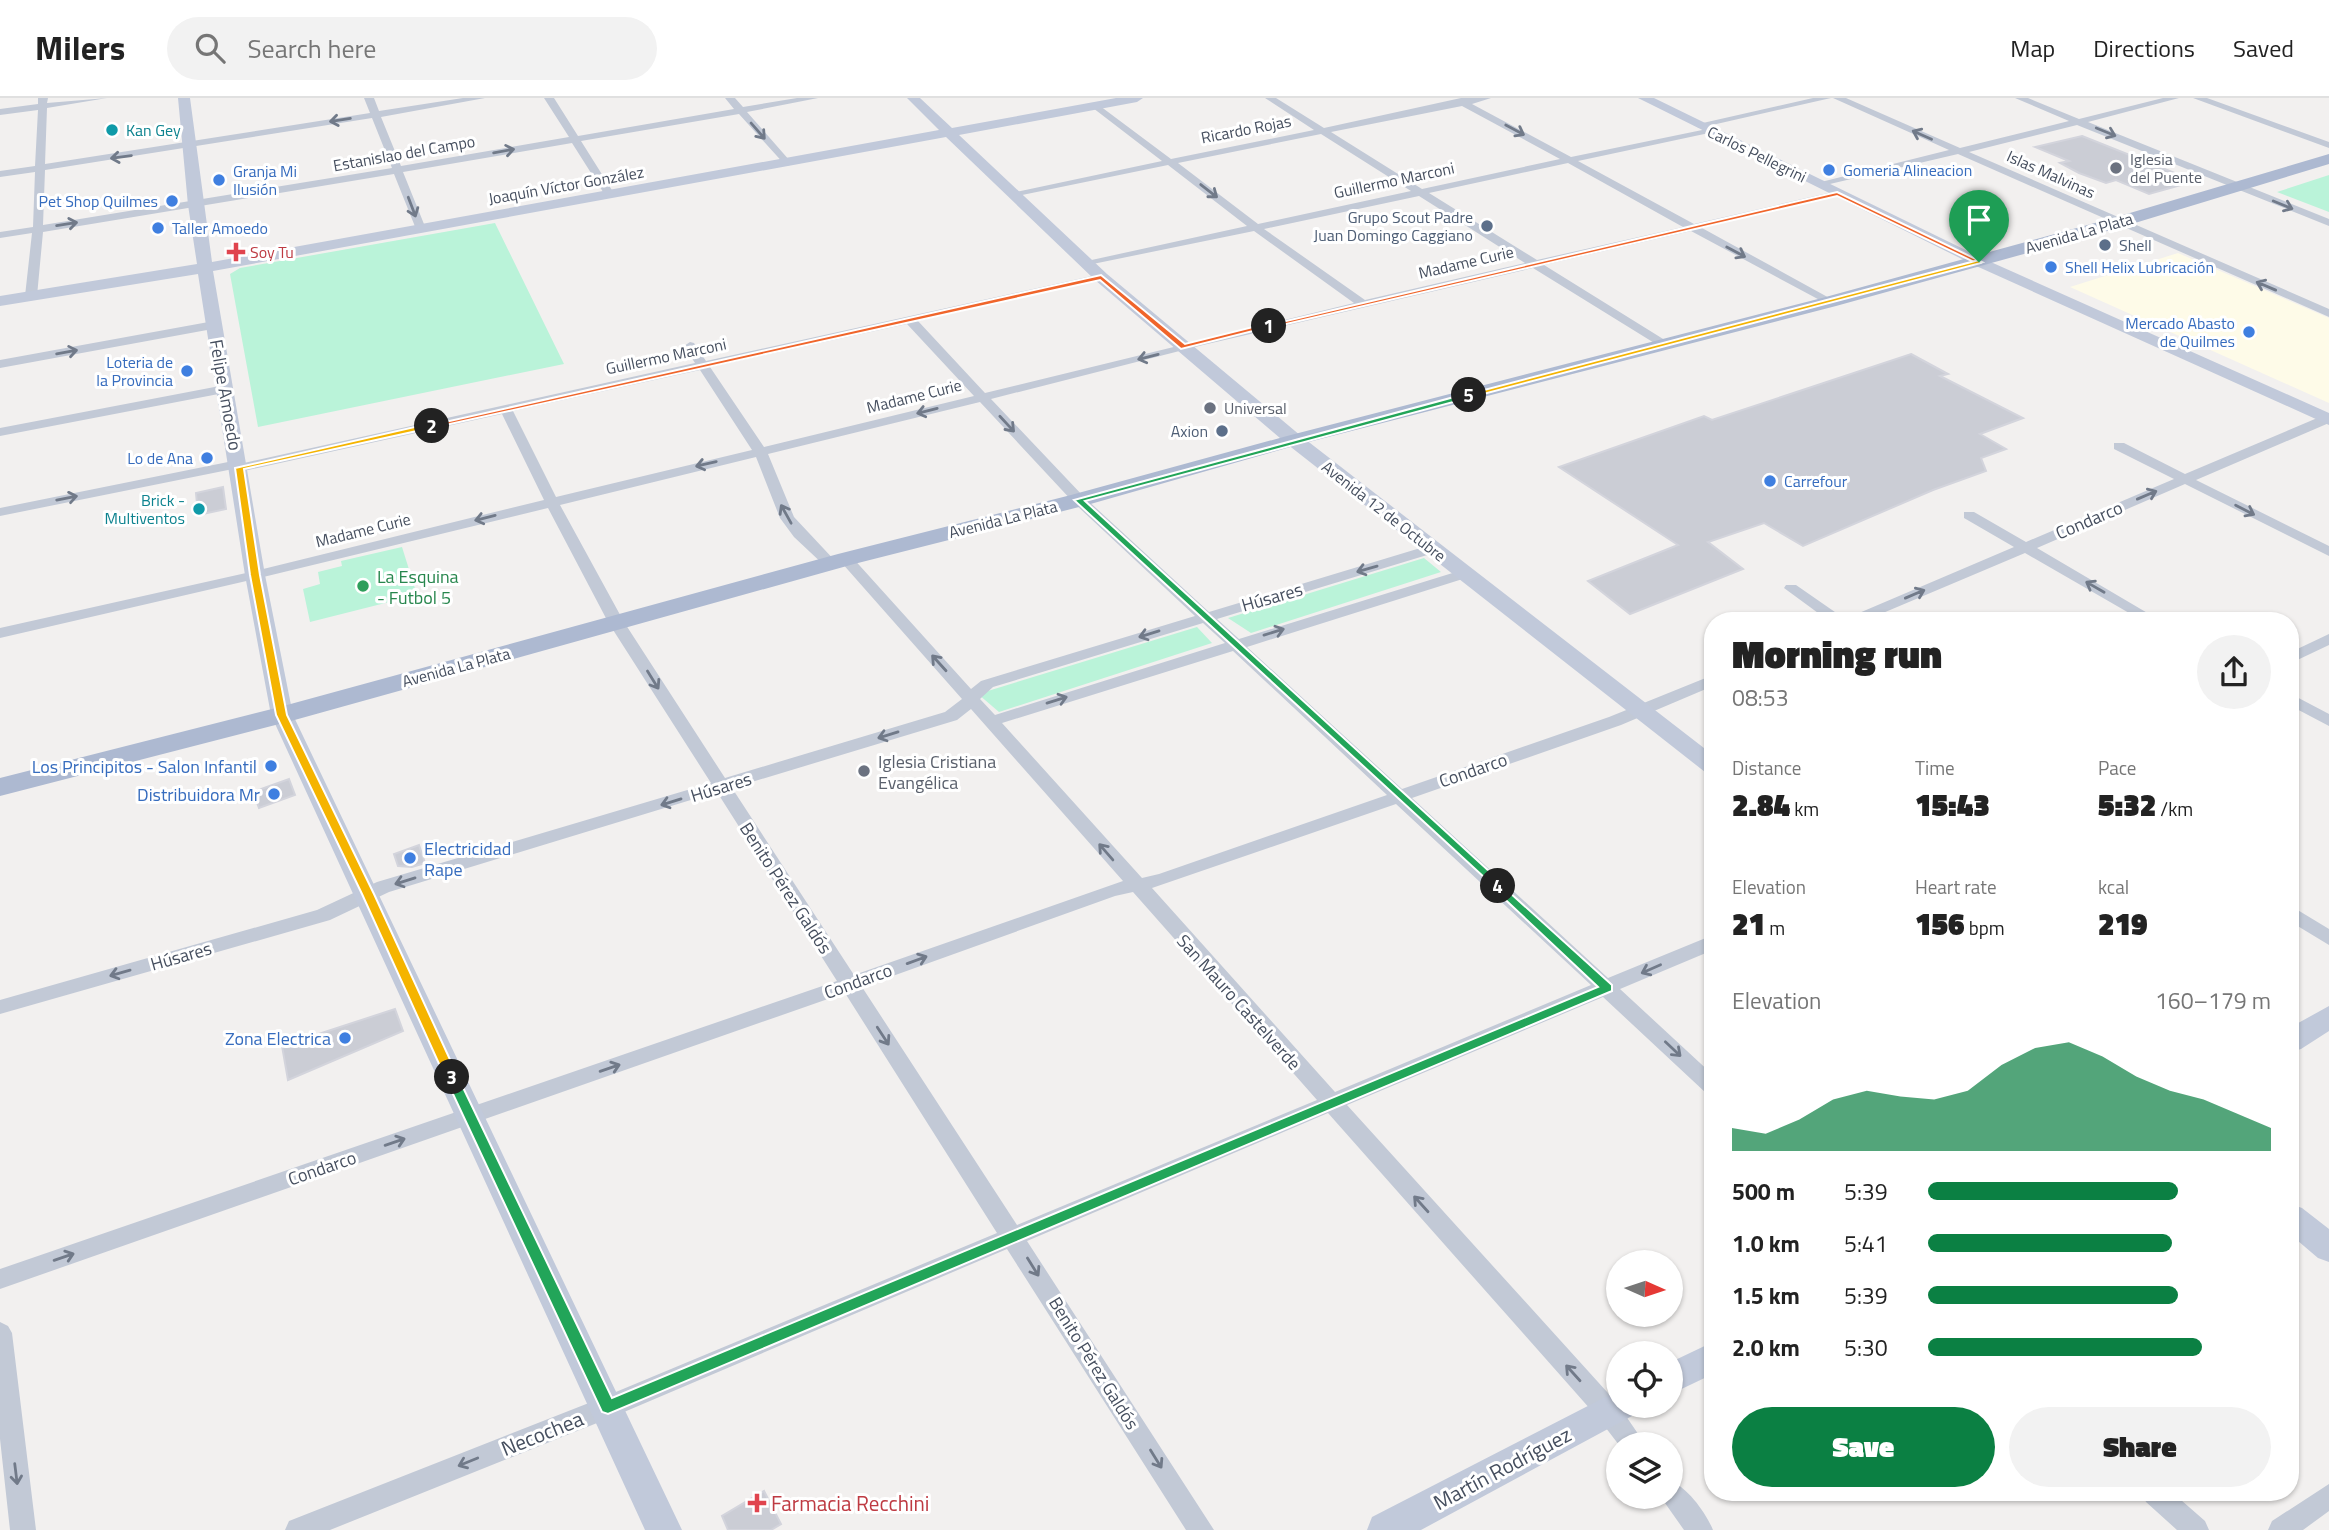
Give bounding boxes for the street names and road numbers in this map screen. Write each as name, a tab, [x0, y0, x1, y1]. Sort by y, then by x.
street label: Ricardo Rojas	[1199, 109, 1293, 149]
street label: Carlos Pellegrini	[1703, 120, 1811, 188]
street label: Estanislao del Campo	[331, 129, 477, 177]
street label: Islas Malvinas	[2003, 144, 2099, 204]
street label: Guillermo Marconi	[1332, 156, 1456, 204]
street label: Joaquín Víctor González	[486, 159, 646, 211]
street label: Avenida La Plata	[2022, 206, 2136, 260]
street label: Madame Curie	[1416, 239, 1516, 285]
street label: Guillermo Marconi	[604, 332, 728, 380]
street label: Felipe Amoedo	[203, 337, 249, 453]
street label: Madame Curie	[864, 373, 964, 419]
street label: Avenida 12 de Octubre	[1317, 455, 1451, 567]
street label: Avenida La Plata	[946, 494, 1060, 544]
street label: Condarco	[2051, 494, 2127, 546]
street label: Madame Curie	[313, 507, 413, 553]
street label: Húsares	[1238, 575, 1306, 619]
street label: Avenida La Plata	[399, 641, 513, 693]
street label: Condarco	[1435, 746, 1511, 794]
street label: Húsares	[687, 765, 755, 809]
street label: Benito Pérez Galdós	[733, 817, 839, 959]
street label: San Mauro Castelverde	[1171, 928, 1307, 1076]
street label: Húsares	[147, 934, 215, 978]
street label: Condarco	[820, 956, 896, 1006]
street label: Condarco	[284, 1144, 360, 1192]
street label: Benito Pérez Galdós	[1042, 1291, 1146, 1435]
street label: Necochea	[496, 1402, 588, 1464]
street label: Martín Rodríguez	[1427, 1418, 1577, 1518]

